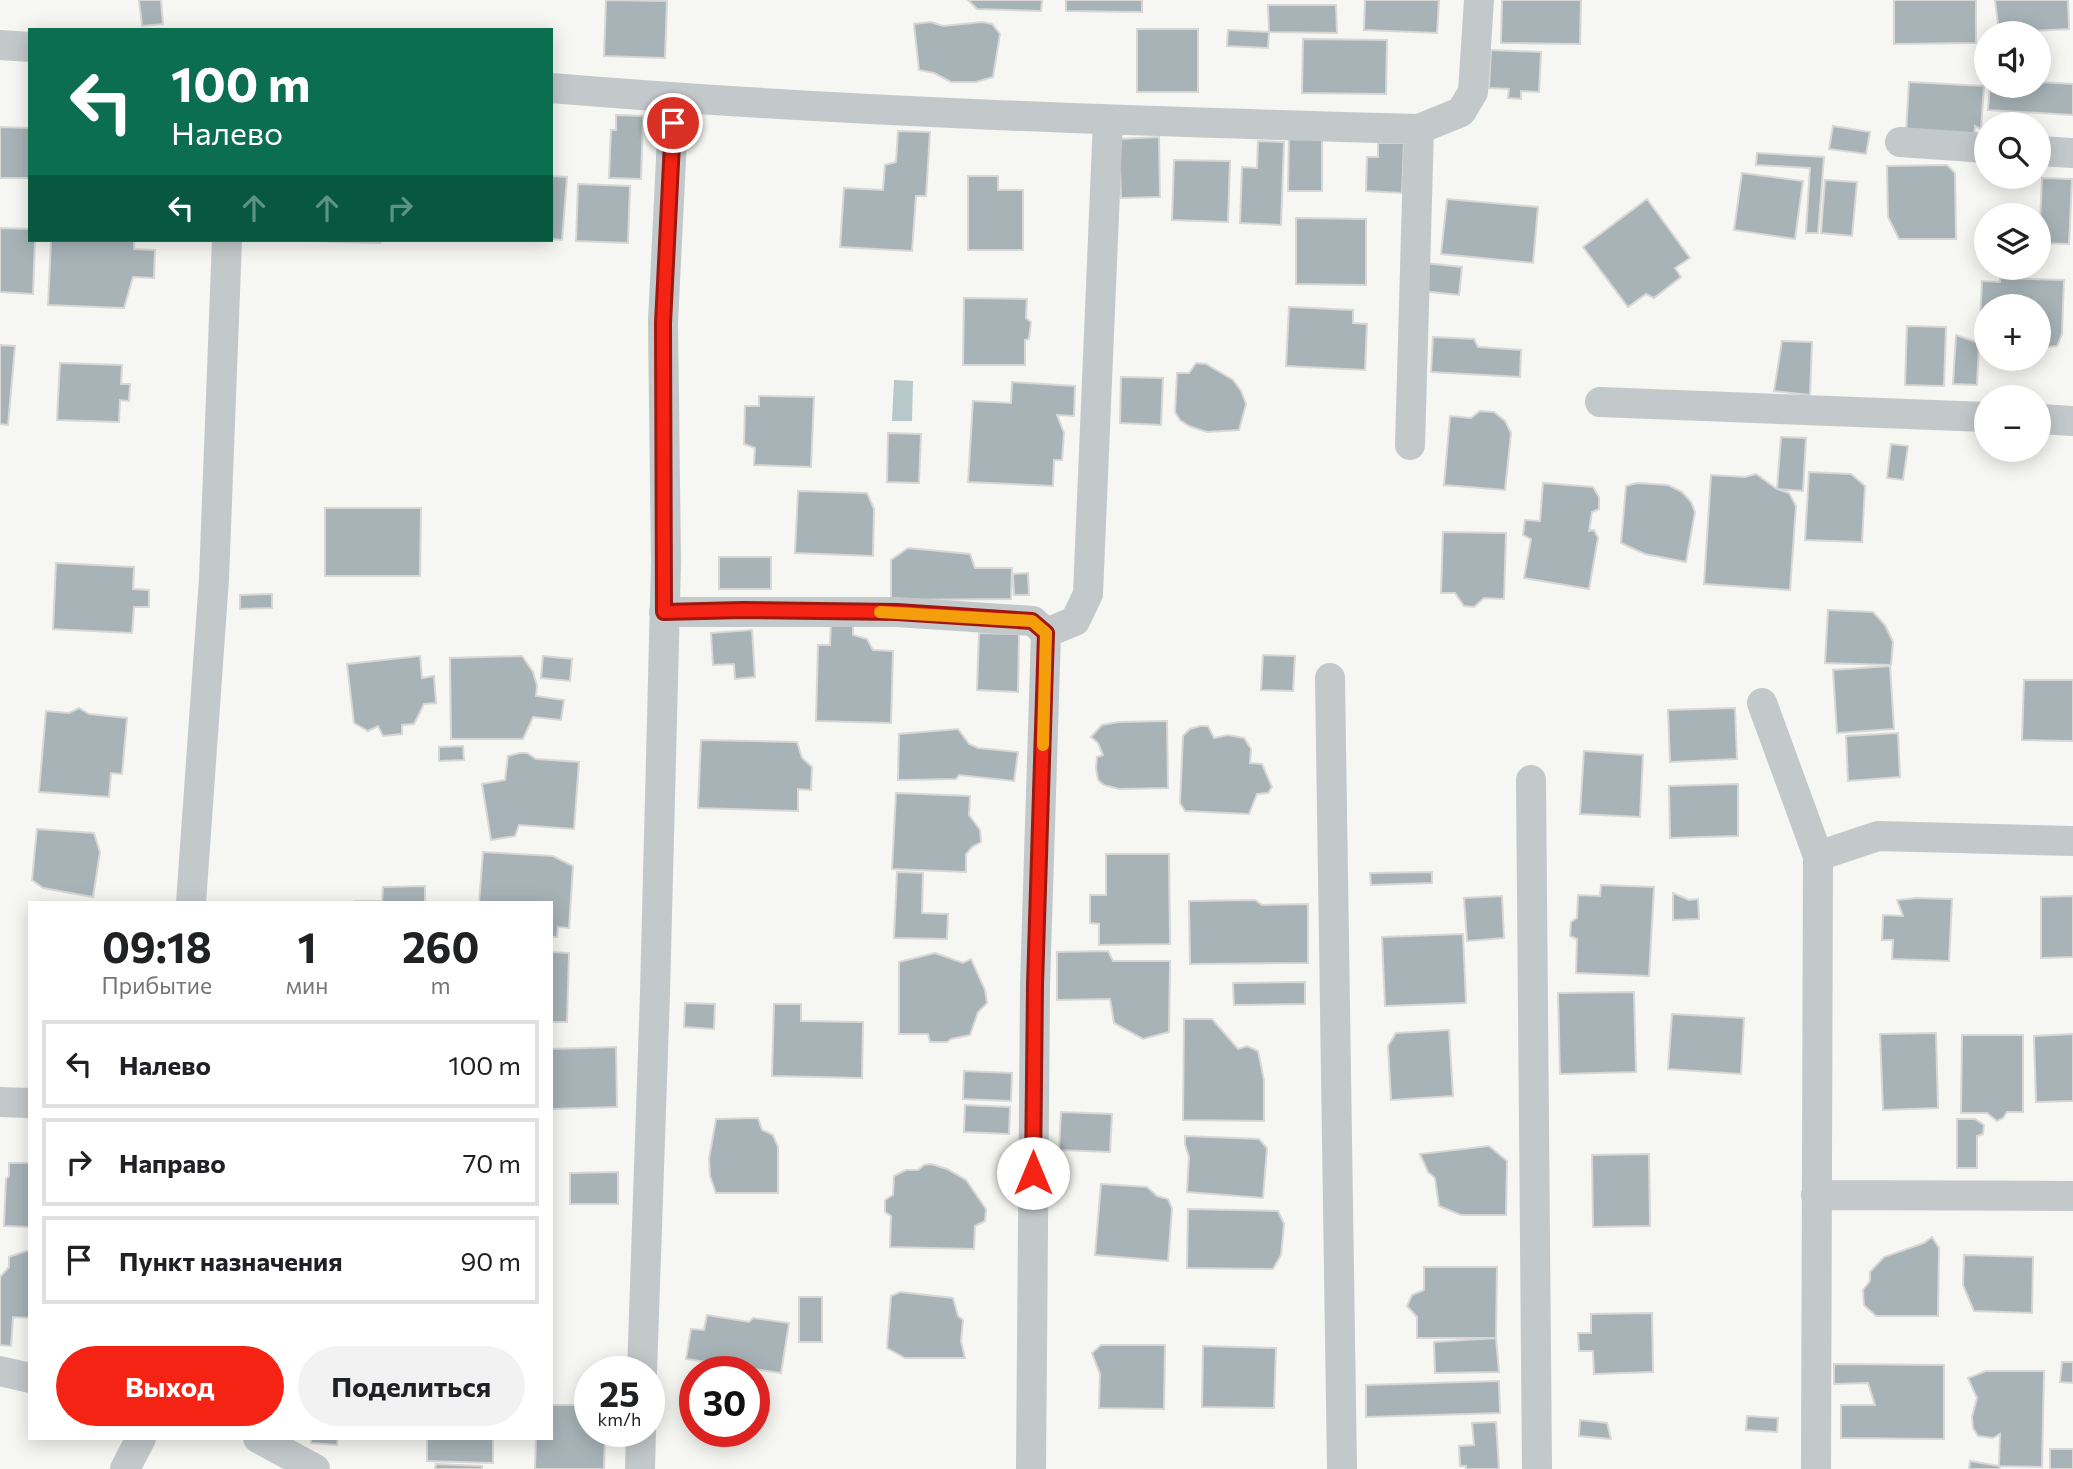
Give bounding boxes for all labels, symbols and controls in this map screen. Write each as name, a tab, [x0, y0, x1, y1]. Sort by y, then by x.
map controls	[1974, 21, 2051, 462]
button: sound	[1974, 21, 2051, 98]
text: 100 m	[171, 52, 310, 112]
icon: left	[56, 56, 147, 147]
pin	[643, 93, 703, 153]
icon: arrive	[654, 104, 692, 142]
text: Налево	[171, 112, 283, 152]
button: search	[1974, 112, 2051, 189]
icon: left	[162, 189, 200, 227]
icon: ahead	[235, 189, 273, 227]
icon: ahead	[308, 189, 346, 227]
icon: right	[381, 189, 419, 227]
button: layers	[1974, 203, 2051, 280]
button: +	[1974, 294, 2051, 371]
button: −	[1974, 385, 2051, 462]
text: 09:18	[102, 920, 212, 972]
text: 1	[298, 920, 317, 972]
text: 260	[402, 920, 479, 972]
text: Прибытие	[102, 971, 212, 999]
text: мин	[286, 971, 328, 999]
text: m	[431, 971, 451, 999]
icon: left	[60, 1045, 98, 1083]
text: Налево	[119, 1049, 211, 1080]
text: 100 m	[448, 1049, 521, 1080]
position arrow	[996, 1136, 1070, 1210]
icon: right	[60, 1143, 98, 1181]
text: Направо	[119, 1147, 226, 1178]
text: 70 m	[463, 1147, 521, 1178]
icon: arrive	[60, 1241, 98, 1279]
text: Пункт назначения	[119, 1245, 343, 1276]
text: 90 m	[461, 1245, 521, 1276]
button: Выход	[56, 1346, 284, 1426]
button: Поделиться	[298, 1346, 525, 1426]
speed limit sign: 30	[679, 1356, 770, 1447]
text: 25	[599, 1371, 640, 1414]
text: km/h	[598, 1408, 641, 1430]

